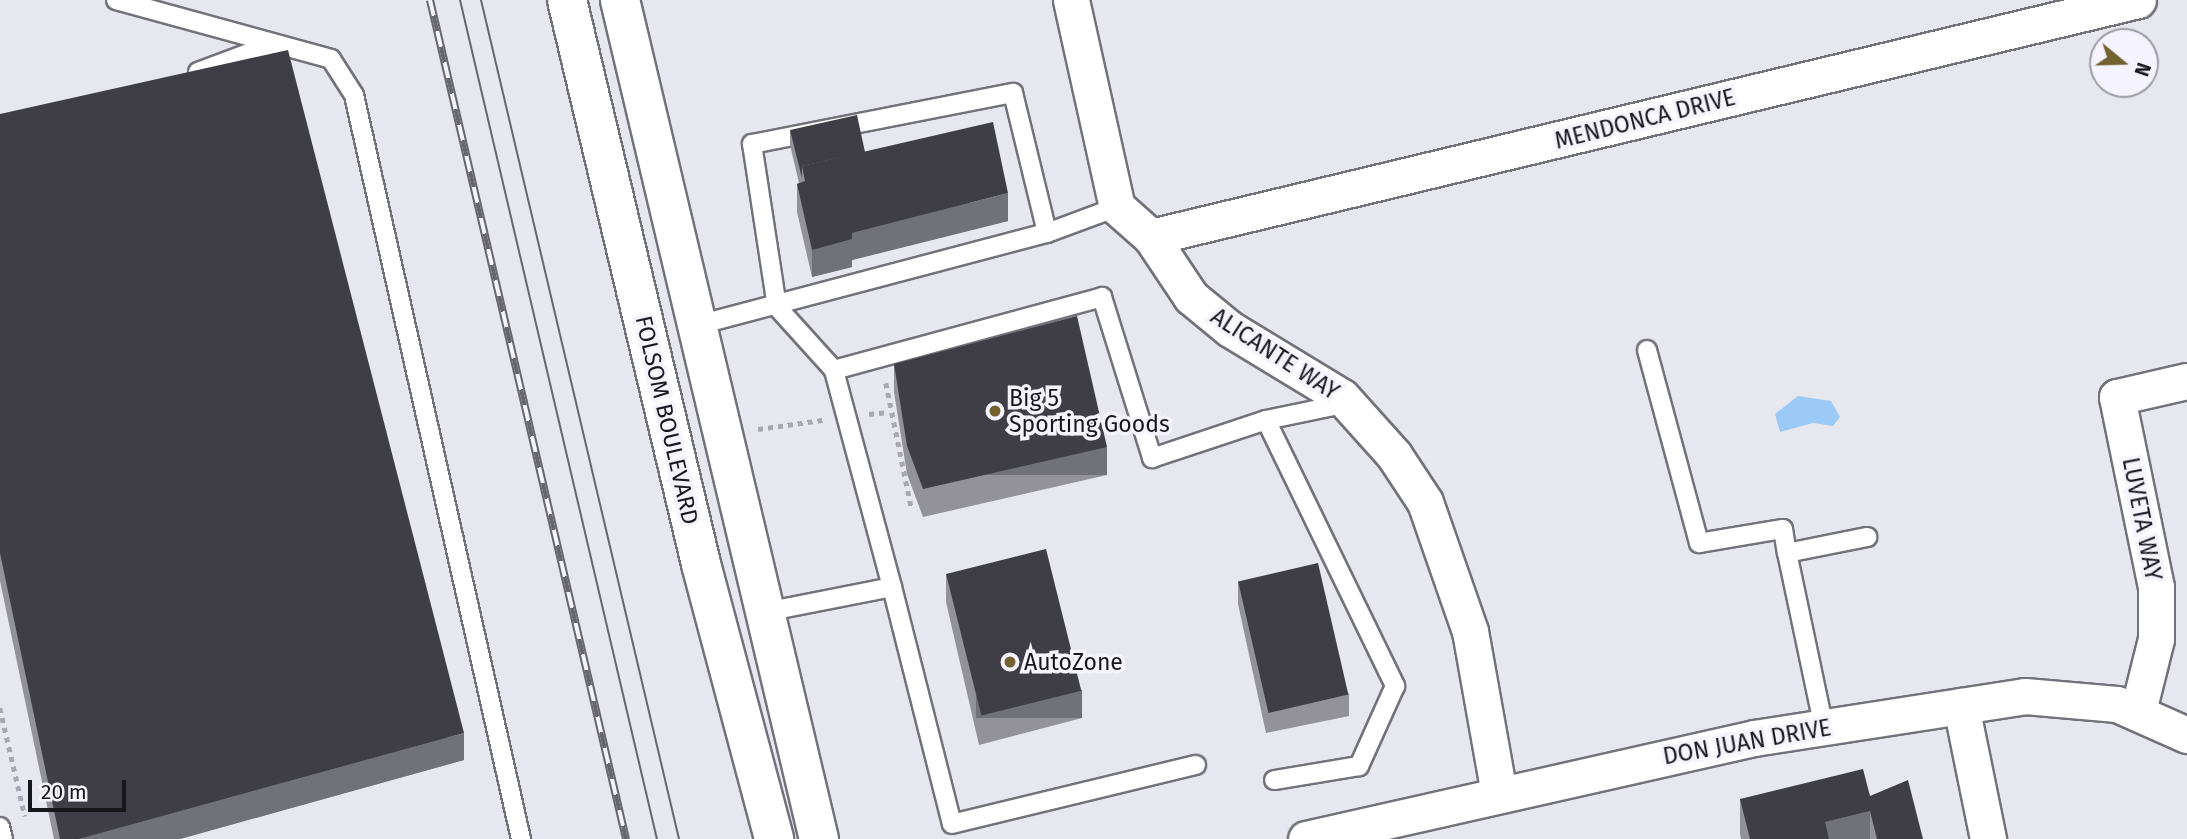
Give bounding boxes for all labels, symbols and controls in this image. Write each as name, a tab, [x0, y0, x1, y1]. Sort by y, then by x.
north arrow	[2089, 28, 2159, 98]
text: N	[2130, 60, 2155, 79]
street label: MENDONCA DRIVE	[1552, 83, 1738, 155]
street label: ALICANTE WAY	[1206, 302, 1344, 406]
street label: FOLSOM BOULEVARD	[630, 313, 704, 527]
place label: Big 5 Sporting Goods	[1009, 384, 1170, 438]
marker: Big 5 Sporting Goods	[987, 403, 1003, 419]
street label: LUVETA WAY	[2117, 455, 2167, 583]
place label: AutoZone	[1024, 648, 1123, 676]
marker: AutoZone	[1002, 654, 1018, 670]
street label: DON JUAN DRIVE	[1661, 714, 1833, 770]
scale bar	[32, 766, 130, 810]
text: 20 m	[41, 779, 87, 805]

